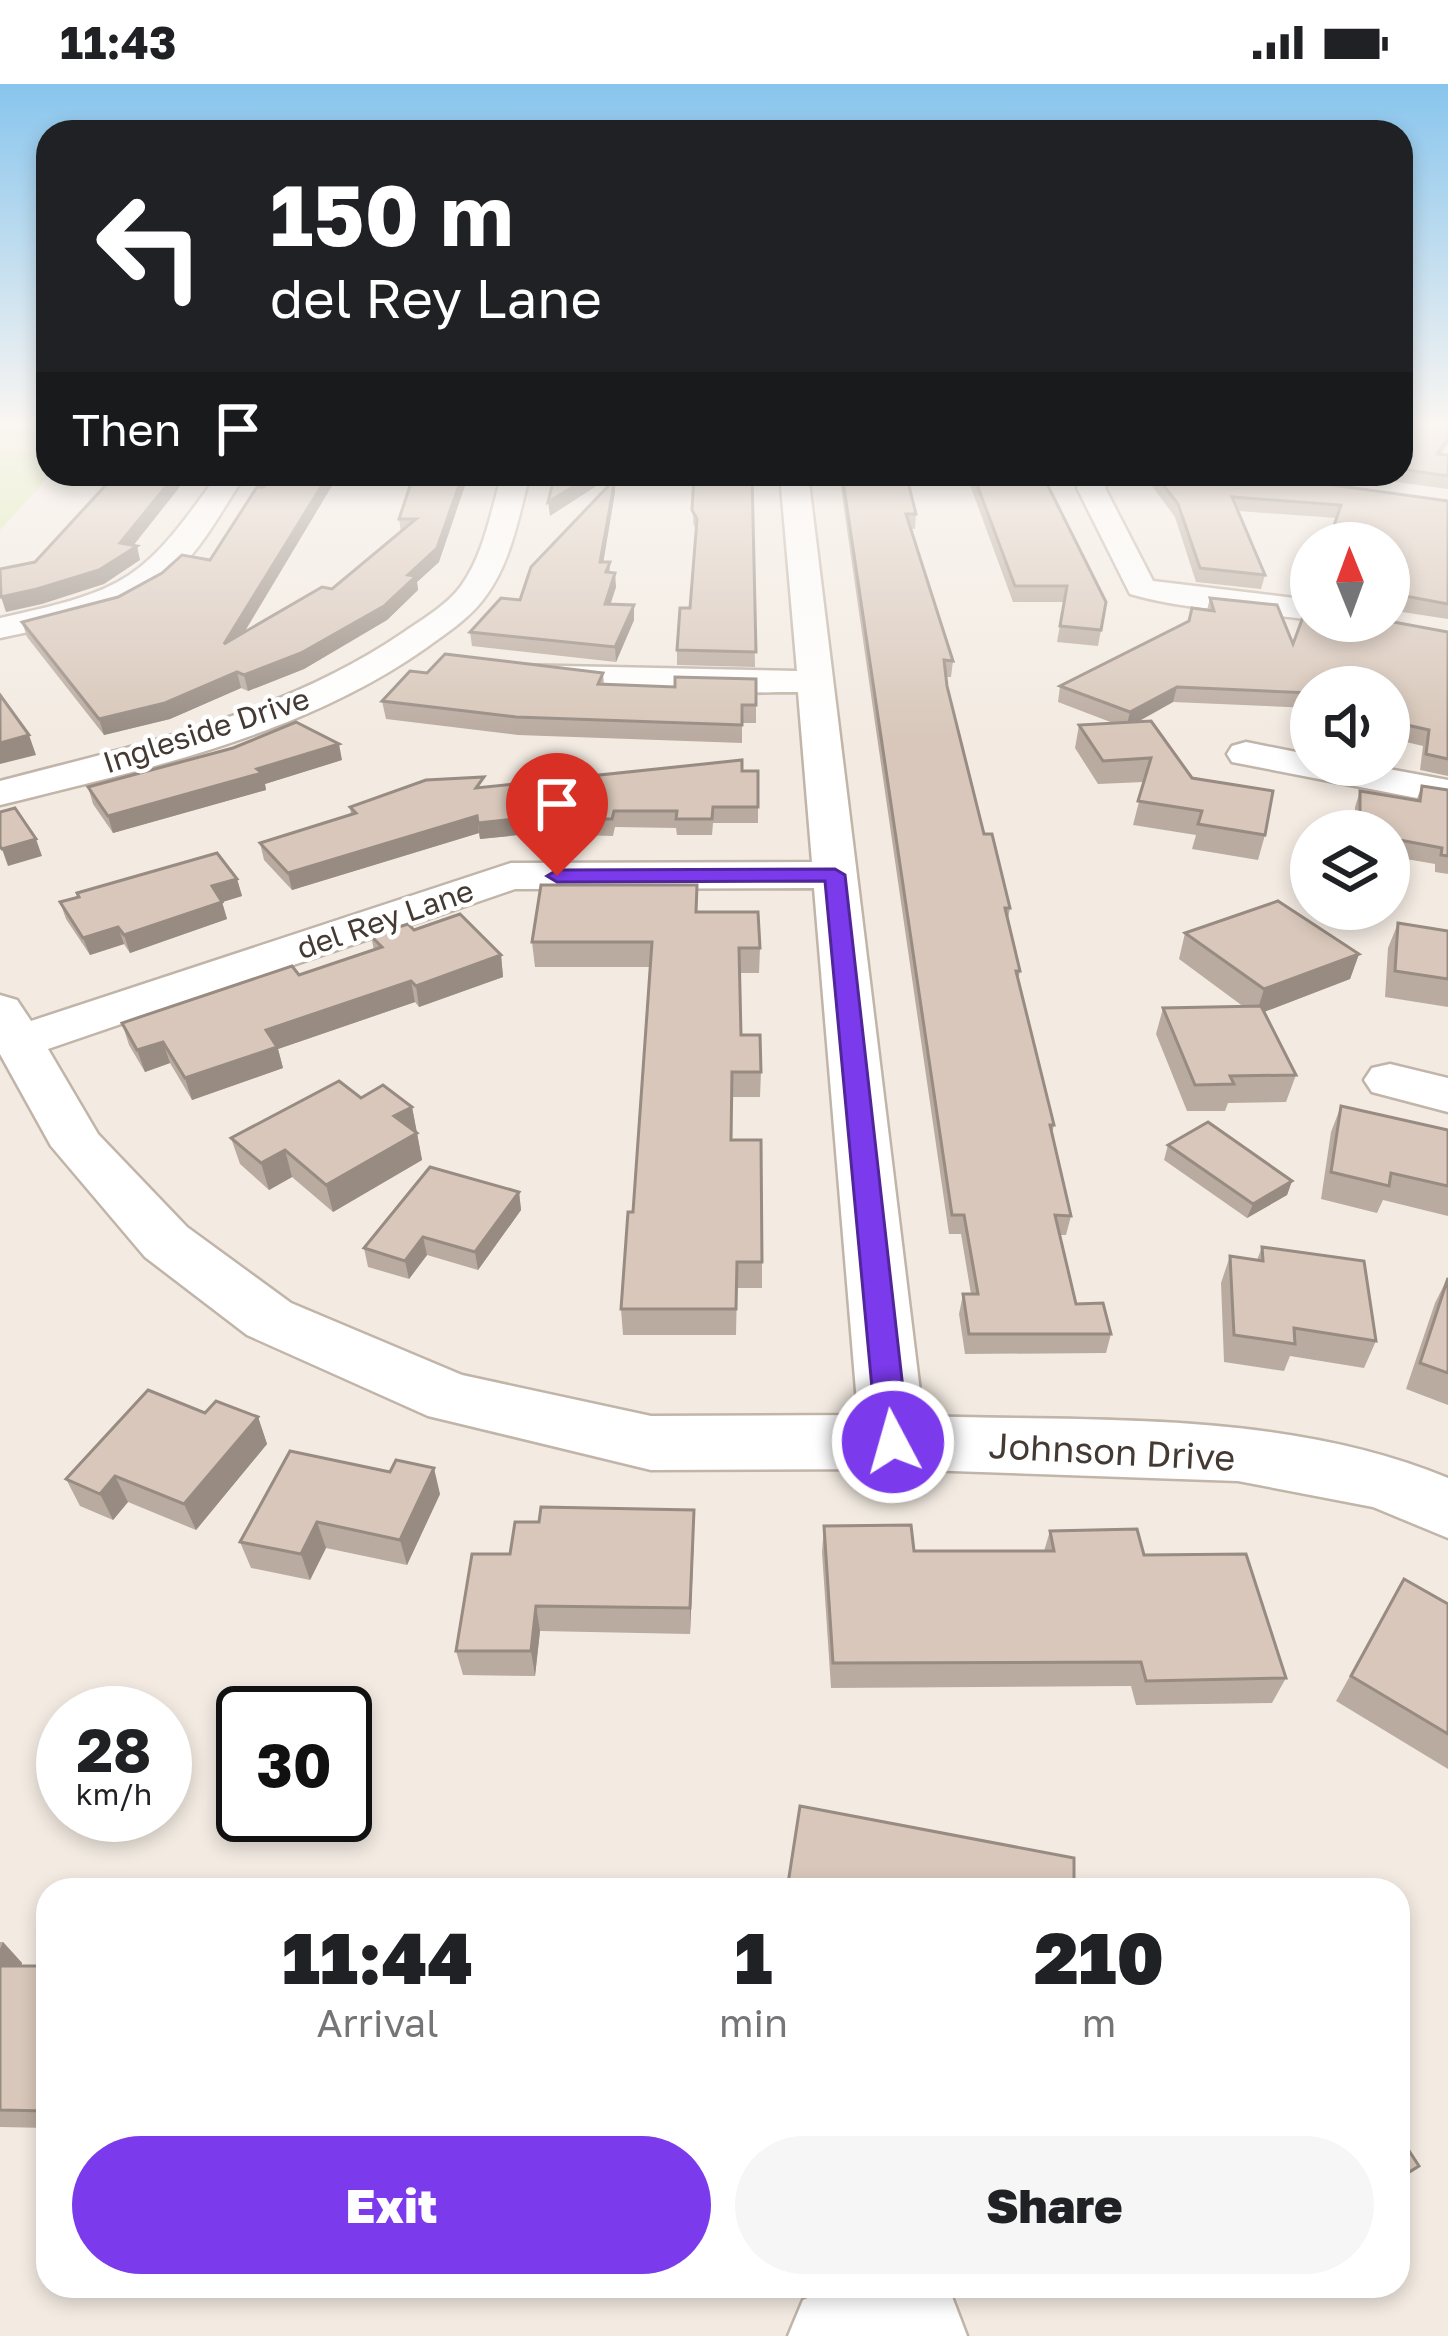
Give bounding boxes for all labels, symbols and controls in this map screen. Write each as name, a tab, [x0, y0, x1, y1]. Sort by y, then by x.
text: 11:43	[60, 15, 176, 69]
text: 150 m	[270, 164, 514, 264]
icon: left	[72, 168, 228, 324]
text: del Rey Lane	[270, 265, 602, 330]
icon: arrive	[205, 396, 271, 462]
text: Then	[72, 402, 181, 456]
north arrow	[1290, 522, 1410, 642]
map controls	[1290, 522, 1410, 930]
button: sound	[1290, 666, 1410, 786]
street label: Ingleside Drive	[98, 680, 314, 780]
pin	[506, 753, 608, 876]
icon: arrive	[524, 771, 590, 837]
button: layers	[1290, 810, 1410, 930]
street label: del Rey Lane	[292, 872, 478, 966]
position arrow	[830, 1379, 956, 1505]
street label: Johnson Drive	[988, 1423, 1236, 1479]
speed limit sign: 30	[216, 1686, 372, 1842]
text: 28	[76, 1713, 151, 1785]
text: km/h	[76, 1776, 152, 1812]
text: 11:44	[282, 1913, 473, 2000]
text: 1	[735, 1913, 773, 2000]
text: 210	[1034, 1913, 1164, 2000]
text: Arrival	[316, 1999, 439, 2046]
text: min	[719, 1999, 788, 2046]
text: m	[1082, 1999, 1116, 2046]
button: Exit	[72, 2136, 711, 2274]
button: Share	[735, 2136, 1374, 2274]

